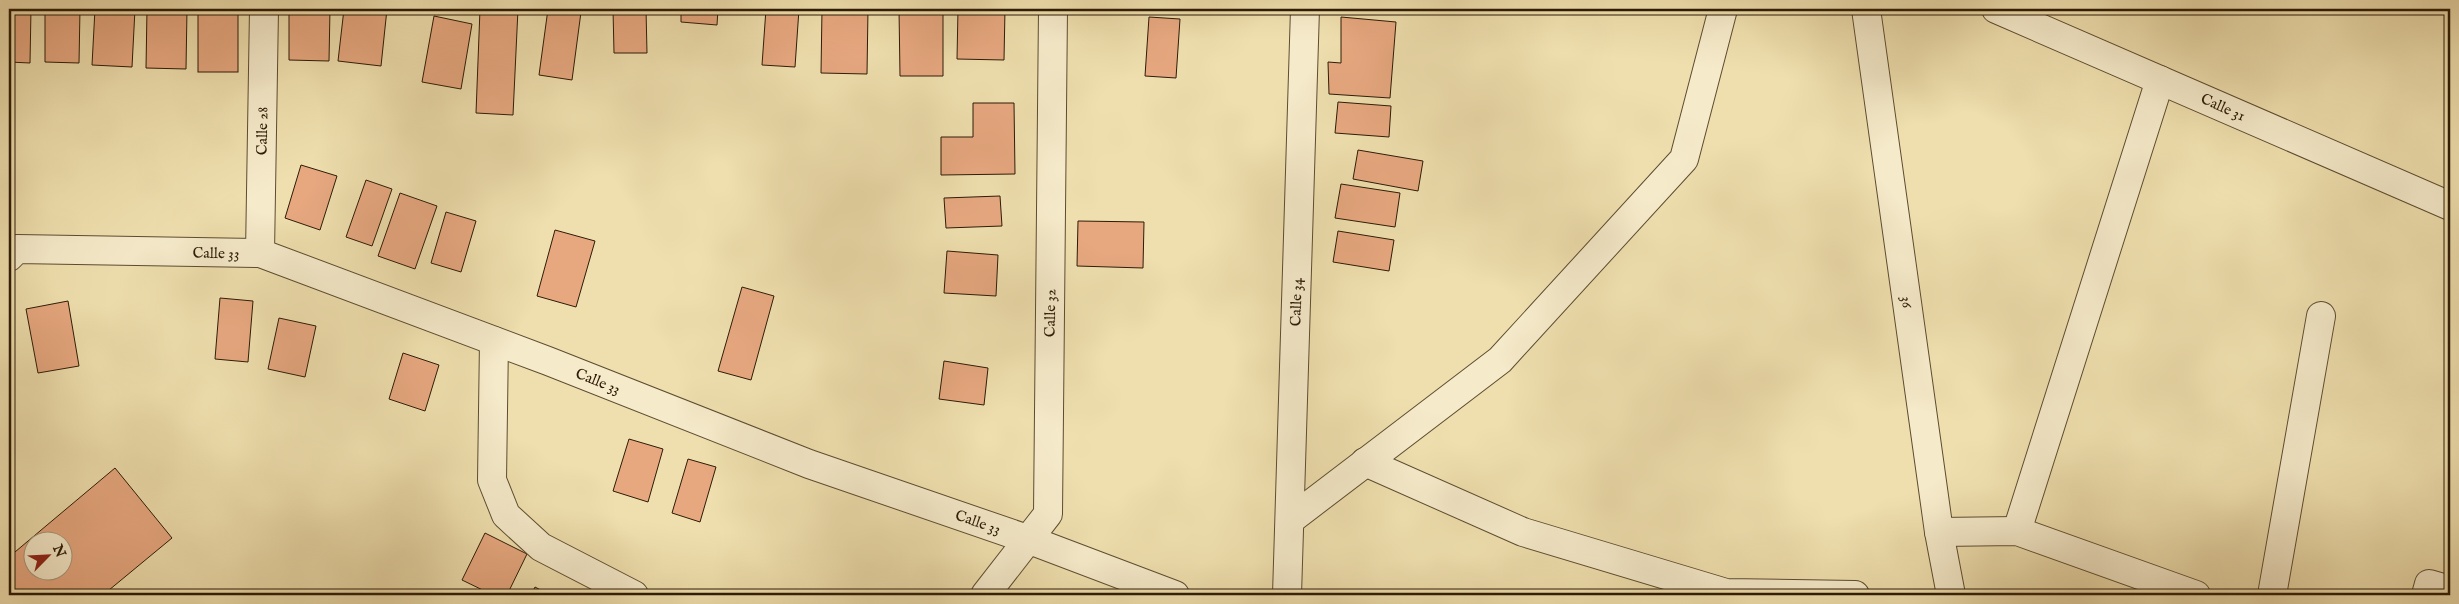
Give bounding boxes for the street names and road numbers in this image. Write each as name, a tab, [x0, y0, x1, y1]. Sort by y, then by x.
street label: Calle 31	[2198, 89, 2248, 126]
street label: Calle 28	[253, 107, 272, 155]
street label: Calle 33	[192, 244, 240, 263]
street label: Calle 34	[1286, 277, 1307, 327]
street label: Calle 32	[1041, 289, 1060, 337]
street label: 36	[1896, 295, 1917, 310]
street label: Calle 33	[573, 364, 623, 399]
street label: Calle 33	[953, 506, 1003, 539]

